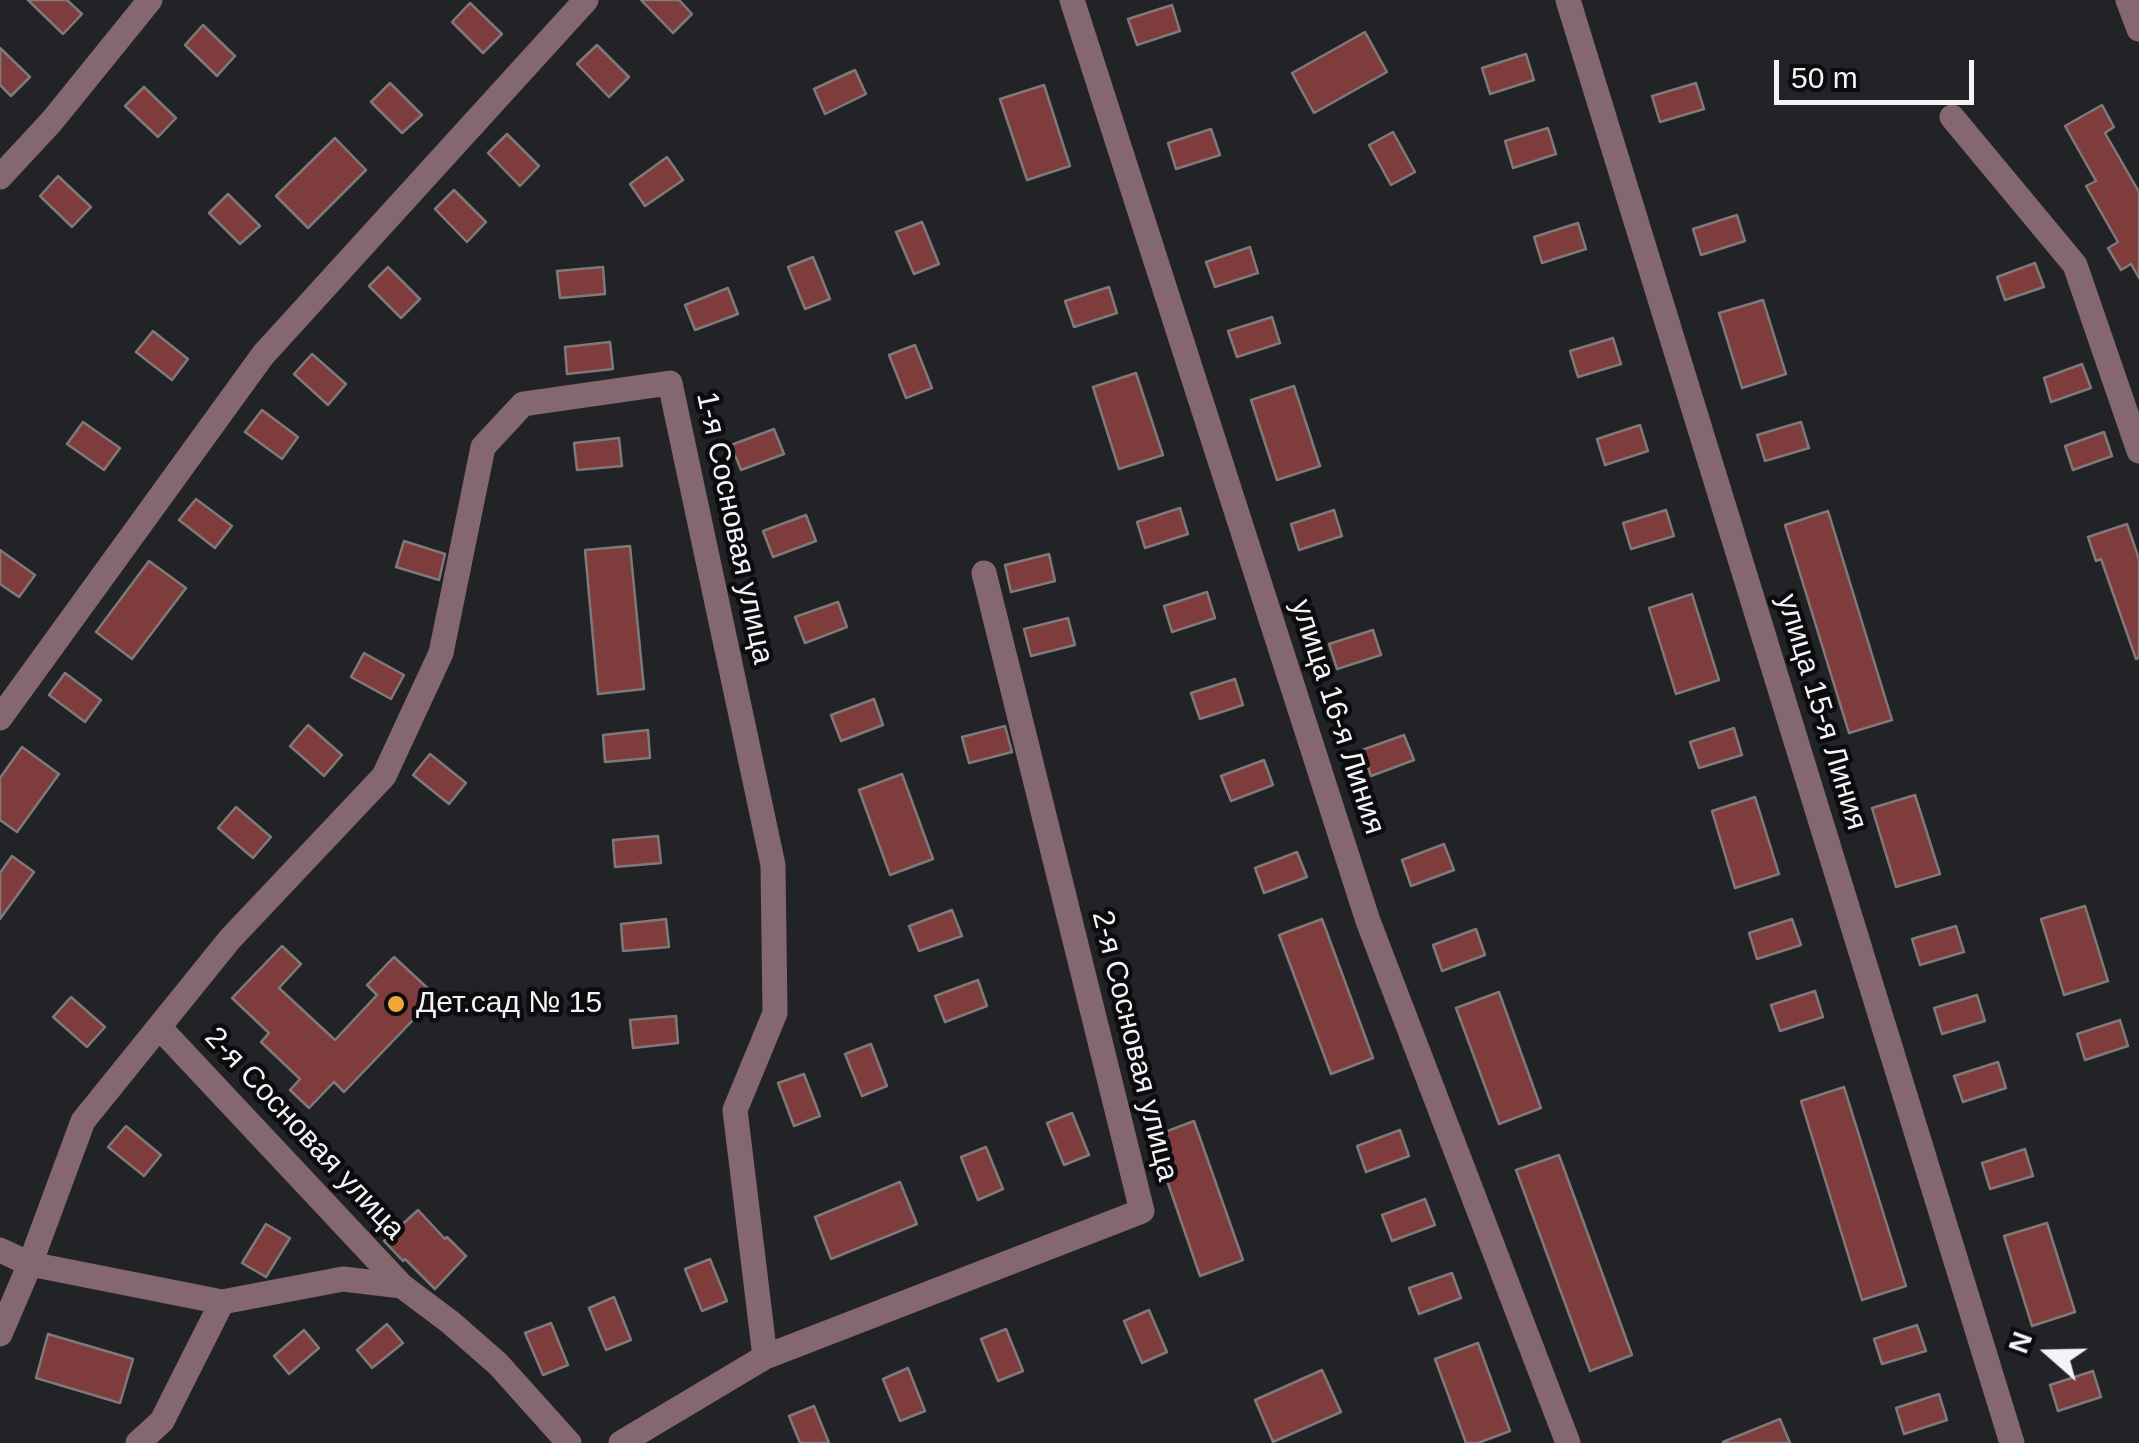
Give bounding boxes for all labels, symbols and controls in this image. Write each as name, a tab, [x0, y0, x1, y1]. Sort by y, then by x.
scale bar	[1779, 40, 1979, 102]
text: 50 m	[1791, 61, 1858, 94]
street label: 1-я Сосновая улица	[688, 389, 780, 667]
street label: улица 15-я Линия	[1768, 590, 1874, 834]
street label: улица 16-я Линия	[1282, 595, 1392, 839]
street label: 2-я Сосновая улица	[1083, 907, 1185, 1185]
place label: Дет.сад № 15	[416, 986, 602, 1022]
marker: Дет.сад № 15	[385, 993, 407, 1015]
street label: 2-я Сосновая улица	[196, 1020, 412, 1248]
north arrow	[1999, 1303, 2099, 1403]
text: N	[2002, 1328, 2038, 1357]

